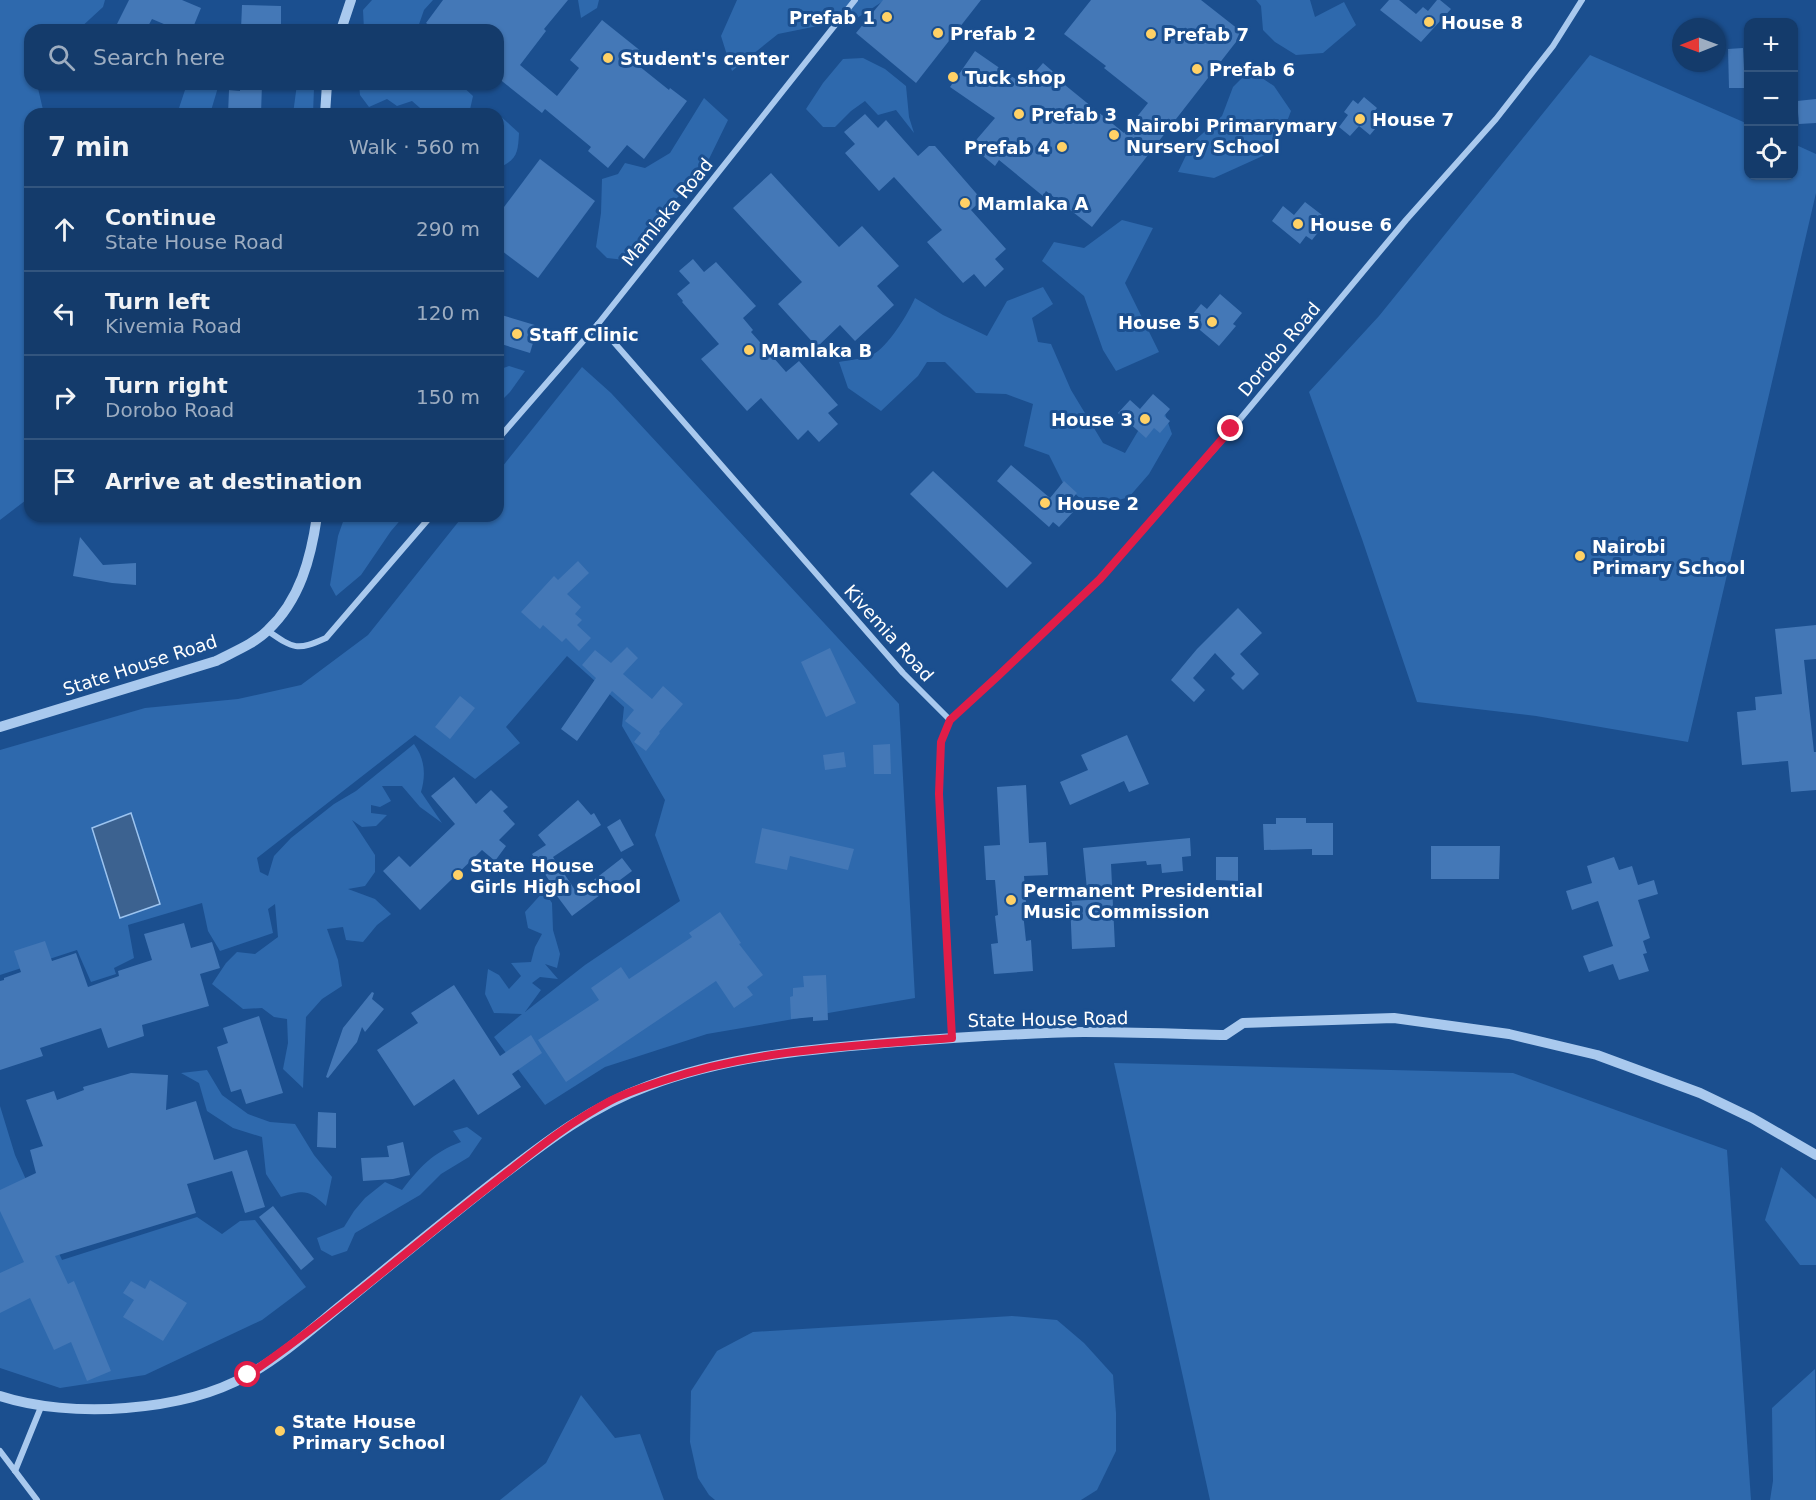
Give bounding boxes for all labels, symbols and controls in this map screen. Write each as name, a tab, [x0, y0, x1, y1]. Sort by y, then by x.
place label: Prefab 1	[789, 7, 875, 28]
marker: Prefab 1	[880, 10, 894, 24]
place label: House 8	[1441, 12, 1523, 33]
marker: House 8	[1422, 15, 1436, 29]
north arrow	[1672, 18, 1726, 72]
map controls	[1744, 18, 1798, 180]
button: +	[1744, 18, 1798, 72]
place label: Prefab 2	[950, 23, 1036, 44]
search box	[24, 24, 504, 90]
place label: Prefab 7	[1163, 24, 1249, 45]
marker: Prefab 2	[931, 26, 945, 40]
marker: Prefab 7	[1144, 27, 1158, 41]
icon: search	[45, 41, 78, 74]
text: Search here	[93, 45, 225, 70]
place label: Student's center	[620, 48, 789, 69]
marker: Student's center	[601, 51, 615, 65]
place label: Prefab 6	[1209, 59, 1295, 80]
marker: Prefab 6	[1190, 62, 1204, 76]
place label: Tuck shop	[965, 67, 1066, 88]
marker: Tuck shop	[946, 70, 960, 84]
button: −	[1744, 72, 1798, 126]
place label: Prefab 3	[1031, 104, 1117, 125]
marker: Prefab 3	[1012, 107, 1026, 121]
place label: House 7	[1372, 109, 1454, 130]
marker: House 7	[1353, 112, 1367, 126]
place label: Nairobi Primarymary Nursery School	[1126, 115, 1337, 157]
button: locate	[1744, 126, 1798, 180]
marker: Nairobi Primarymary Nursery School	[1107, 128, 1121, 142]
text: 7 min	[48, 132, 130, 162]
text: Walk · 560 m	[349, 135, 480, 159]
place label: Prefab 4	[964, 137, 1050, 158]
marker: Prefab 4	[1055, 140, 1069, 154]
street label: Mamlaka Road	[617, 154, 717, 270]
place label: Mamlaka A	[977, 193, 1089, 214]
marker: Mamlaka A	[958, 196, 972, 210]
text: Continue	[105, 205, 216, 230]
icon: ahead	[48, 213, 81, 246]
place label: House 6	[1310, 214, 1392, 235]
text: 290 m	[416, 217, 480, 241]
marker: House 6	[1291, 217, 1305, 231]
text: State House Road	[105, 230, 284, 254]
text: Turn left	[105, 289, 210, 314]
icon: left	[48, 297, 81, 330]
street label: Dorobo Road	[1234, 298, 1324, 400]
text: 120 m	[416, 301, 480, 325]
place label: House 5	[1118, 312, 1200, 333]
text: Kivemia Road	[105, 314, 242, 338]
marker: House 5	[1205, 315, 1219, 329]
place label: Staff Clinic	[529, 324, 639, 345]
marker: Staff Clinic	[510, 327, 524, 341]
place label: Mamlaka B	[761, 340, 872, 361]
marker: Mamlaka B	[742, 343, 756, 357]
text: Turn right	[105, 373, 228, 398]
icon: right	[48, 381, 81, 414]
text: 150 m	[416, 385, 480, 409]
text: Dorobo Road	[105, 398, 234, 422]
place label: House 3	[1051, 409, 1133, 430]
marker: House 3	[1138, 412, 1152, 426]
route end	[1217, 415, 1243, 441]
icon: arrive	[48, 465, 81, 498]
text: Arrive at destination	[105, 469, 362, 494]
place label: House 2	[1057, 493, 1139, 514]
marker: House 2	[1038, 496, 1052, 510]
place label: Nairobi Primary School	[1592, 536, 1745, 578]
marker: Nairobi Primary School	[1573, 549, 1587, 563]
street label: Kivemia Road	[840, 580, 938, 686]
street label: State House Road	[60, 630, 220, 700]
place label: State House Girls High school	[470, 855, 641, 897]
marker: State House Girls High school	[451, 868, 465, 882]
place label: Permanent Presidential Music Commission	[1023, 880, 1263, 922]
marker: Permanent Presidential Music Commission	[1004, 893, 1018, 907]
street label: State House Road	[967, 1007, 1129, 1031]
route start	[234, 1361, 260, 1387]
place label: State House Primary School	[292, 1411, 445, 1453]
marker: State House Primary School	[273, 1424, 287, 1438]

